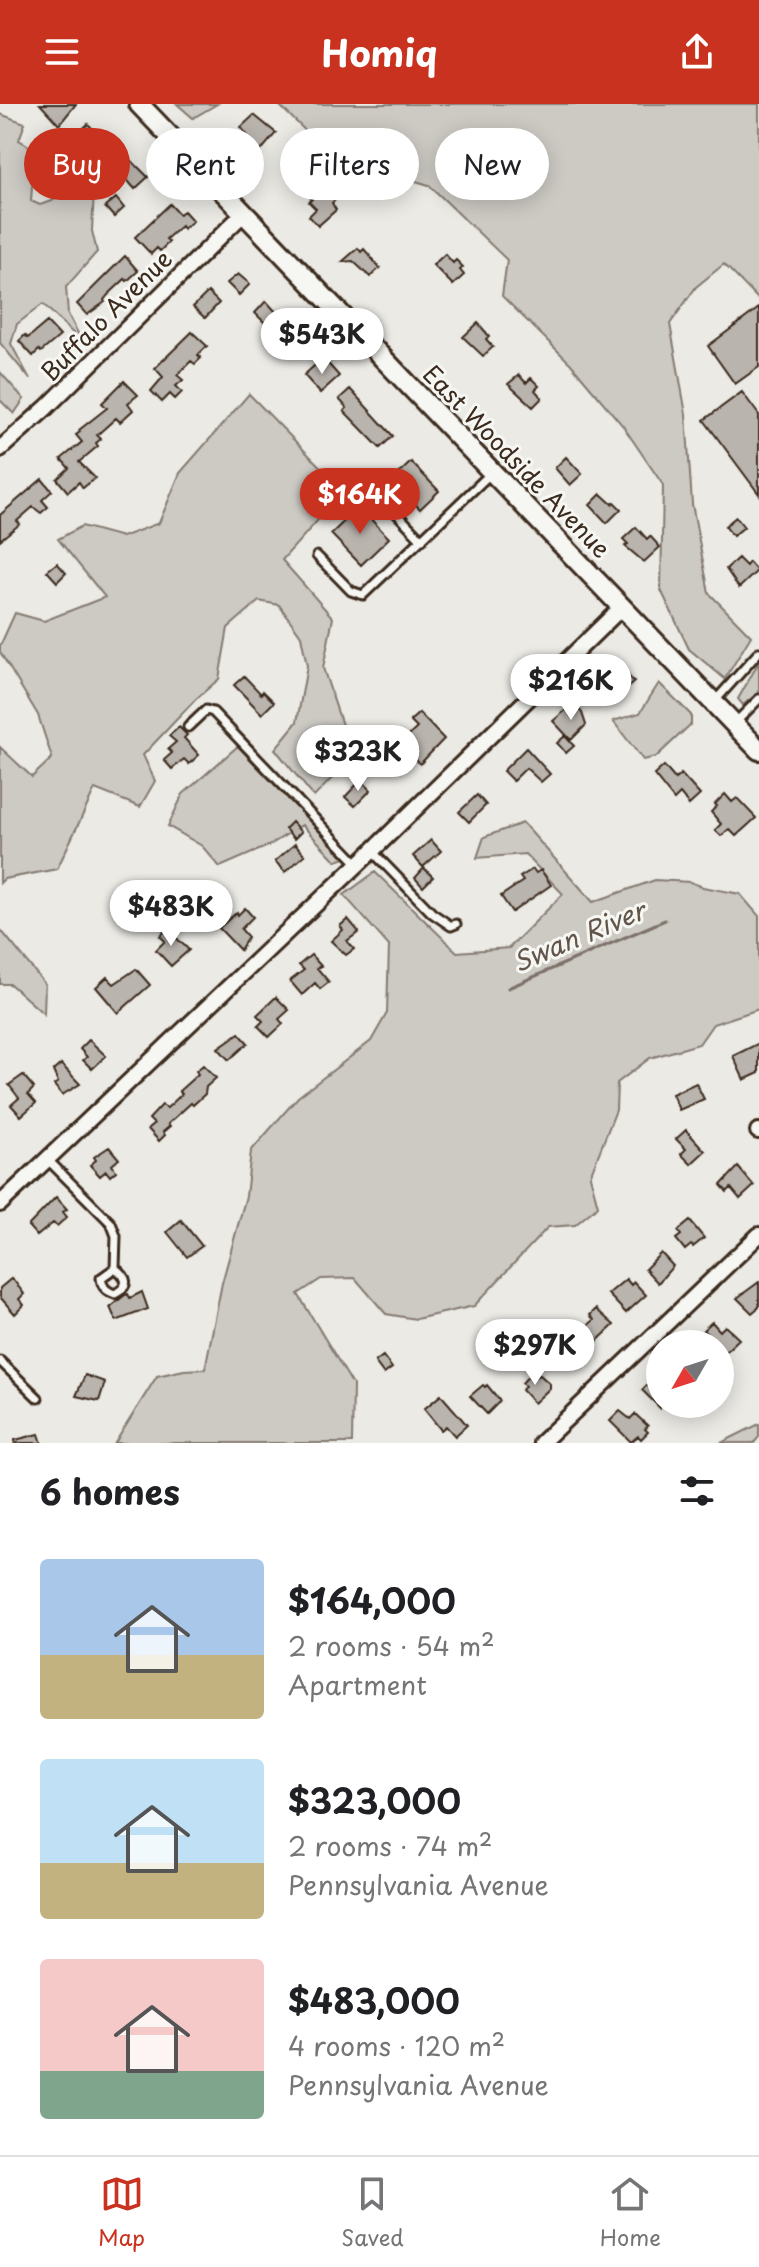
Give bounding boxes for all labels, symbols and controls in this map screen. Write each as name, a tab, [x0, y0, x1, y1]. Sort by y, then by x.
text: Homiq	[321, 25, 438, 79]
icon: menu	[40, 30, 84, 74]
icon: share	[675, 30, 719, 74]
chip: Buy	[24, 128, 130, 200]
chip: Rent	[146, 128, 264, 200]
chip: Filters	[280, 128, 419, 200]
chip: New	[435, 128, 549, 200]
street label: Buffalo Avenue	[32, 241, 179, 388]
pin: $543K	[266, 308, 378, 376]
text: $543K	[279, 314, 365, 353]
street label: East Woodside Avenue	[416, 356, 619, 565]
pin: $164K	[304, 468, 416, 536]
text: $164K	[318, 474, 402, 513]
pin: $216K	[515, 654, 627, 722]
text: $216K	[528, 660, 614, 699]
pin: $323K	[302, 725, 414, 793]
text: $323K	[314, 731, 402, 770]
pin: $483K	[115, 880, 227, 948]
text: $483K	[128, 886, 214, 925]
water label: Swan River	[506, 889, 654, 981]
pin: $297K	[479, 1319, 591, 1387]
text: $297K	[493, 1325, 577, 1364]
north arrow	[646, 1330, 734, 1418]
map controls	[646, 1330, 734, 1418]
text: 6 homes	[40, 1465, 180, 1517]
icon: filters	[675, 1469, 719, 1513]
text: $164,000	[288, 1574, 456, 1626]
icon: home	[104, 1591, 200, 1687]
text: 2 rooms · 54 m²	[288, 1626, 495, 1665]
text: Apartment	[288, 1665, 427, 1704]
text: $323,000	[288, 1774, 461, 1826]
icon: home	[104, 1791, 200, 1887]
text: 2 rooms · 74 m²	[288, 1826, 492, 1865]
text: Pennsylvania Avenue	[288, 1865, 549, 1904]
text: $483,000	[288, 1974, 460, 2026]
icon: home	[104, 1991, 200, 2087]
text: 4 rooms · 120 m²	[288, 2026, 505, 2065]
text: Pennsylvania Avenue	[288, 2065, 549, 2104]
tab: Map	[98, 2172, 145, 2253]
tab: Saved	[341, 2172, 404, 2253]
tab: Home	[600, 2172, 661, 2253]

